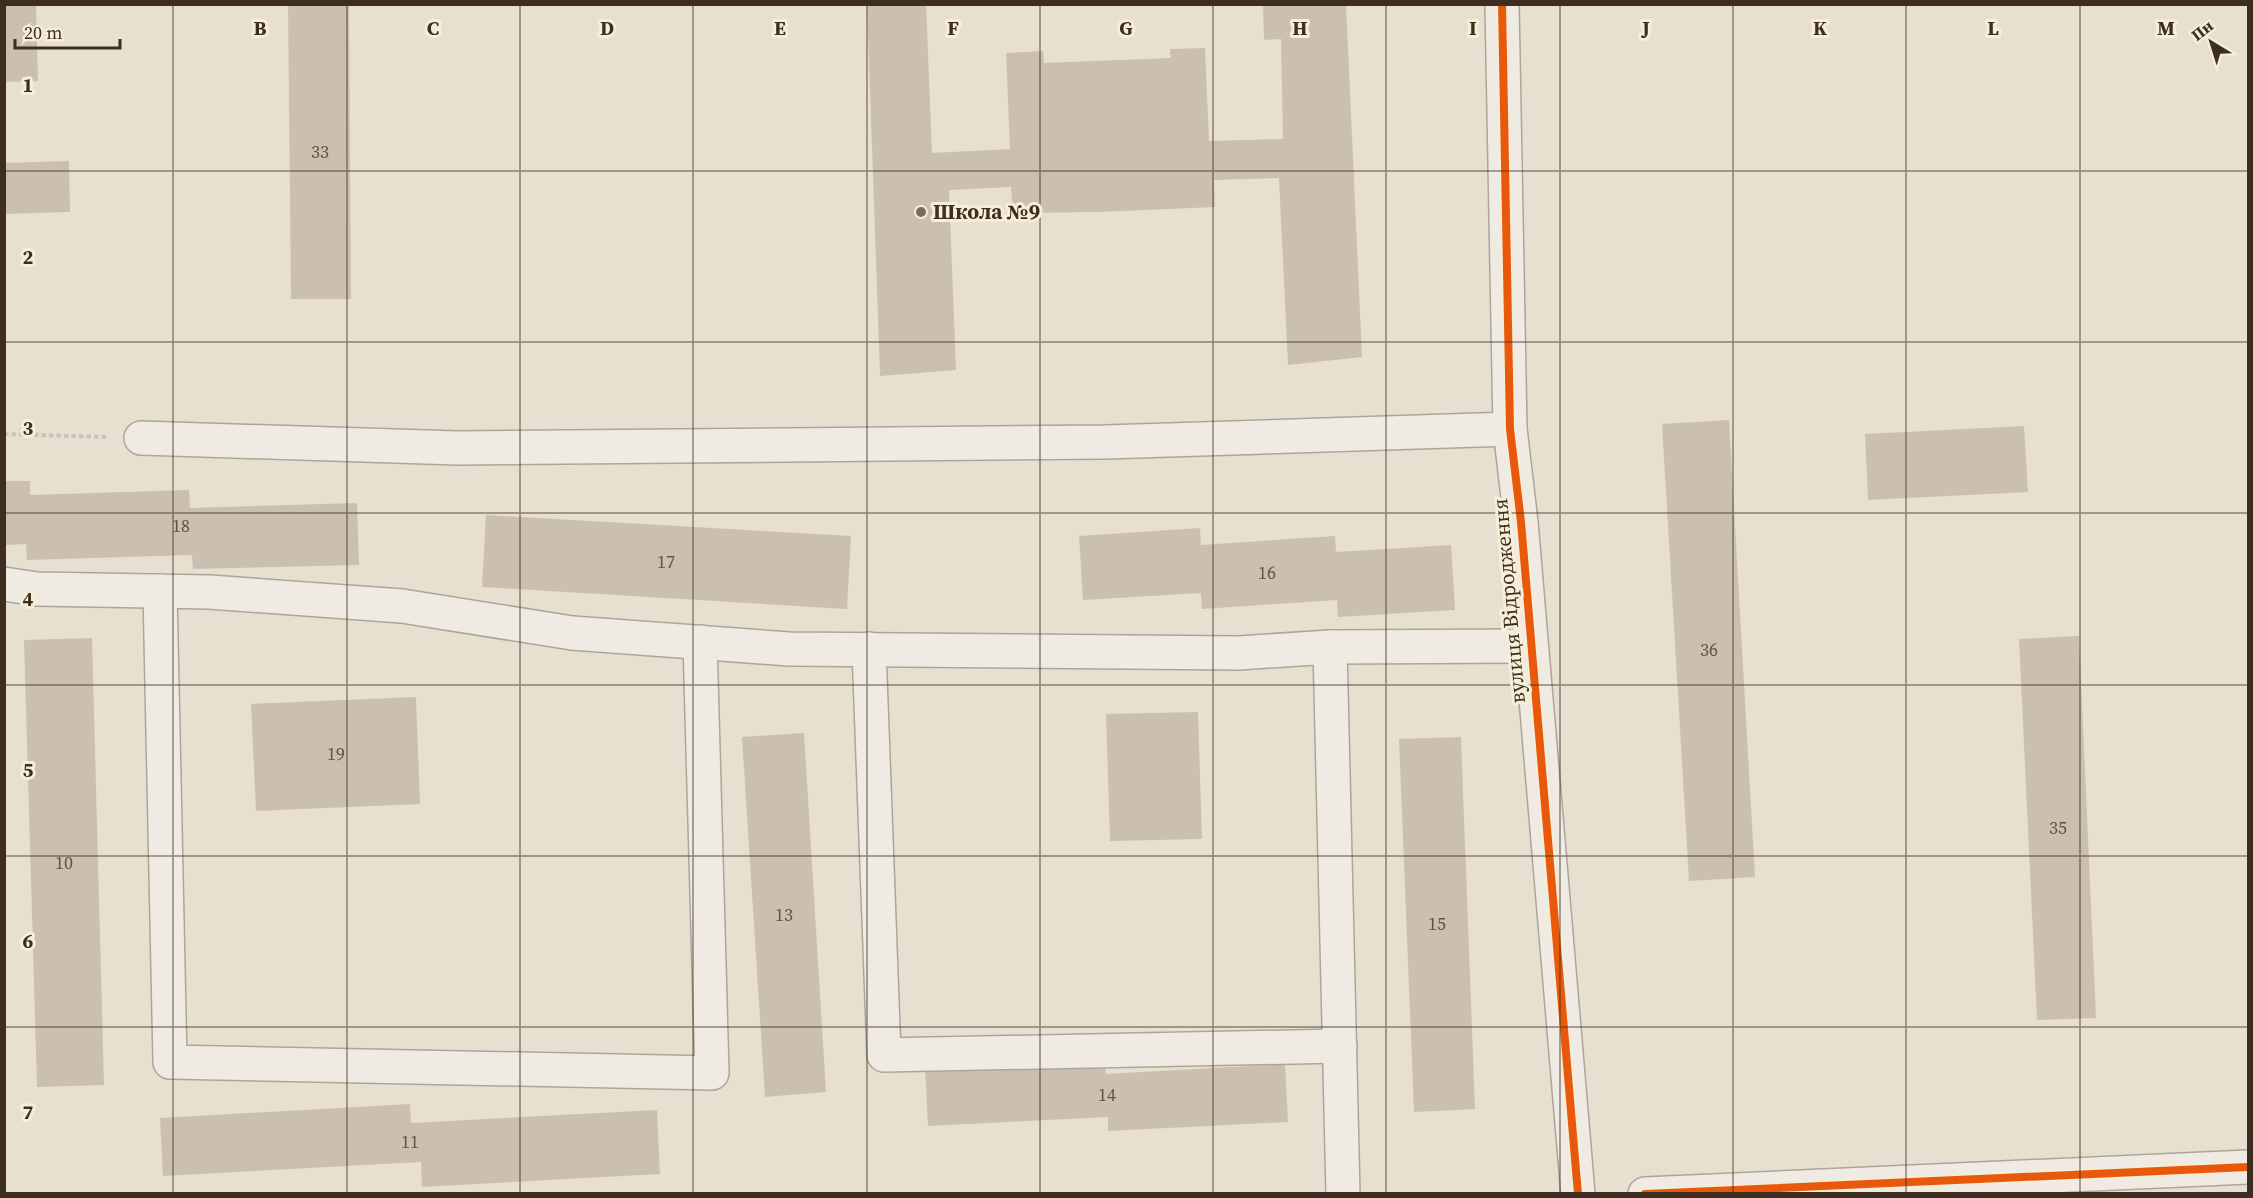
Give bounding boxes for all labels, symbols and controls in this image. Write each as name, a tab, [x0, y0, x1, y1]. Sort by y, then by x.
scale bar	[15, 12, 120, 50]
north arrow	[2181, 12, 2241, 72]
text: B	[253, 14, 267, 42]
text: C	[427, 14, 439, 42]
text: D	[600, 14, 614, 42]
text: E	[774, 14, 786, 42]
text: F	[947, 14, 959, 42]
text: G	[1119, 14, 1133, 42]
text: H	[1292, 14, 1308, 42]
text: I	[1469, 14, 1477, 42]
text: J	[1640, 14, 1650, 42]
text: K	[1813, 14, 1827, 42]
text: L	[1987, 14, 1999, 42]
text: M	[2157, 14, 2175, 42]
text: Пн	[2186, 15, 2217, 46]
text: 20 m	[24, 20, 62, 45]
text: 1	[23, 71, 33, 99]
house number: 33	[311, 139, 329, 164]
place label: Школа №9	[933, 197, 1040, 226]
marker: Школа №9	[914, 205, 928, 219]
text: 2	[23, 243, 34, 271]
text: 3	[23, 414, 34, 442]
street label: вулиця Відродження	[1485, 497, 1532, 705]
house number: 18	[172, 513, 190, 538]
house number: 17	[657, 549, 675, 574]
house number: 16	[1258, 560, 1276, 585]
text: 4	[23, 585, 34, 613]
house number: 36	[1700, 637, 1718, 662]
house number: 19	[327, 741, 345, 766]
text: 5	[23, 756, 34, 784]
house number: 35	[2049, 815, 2067, 840]
house number: 10	[55, 850, 73, 875]
house number: 13	[775, 902, 793, 927]
house number: 15	[1428, 911, 1446, 936]
text: 6	[23, 927, 34, 955]
house number: 14	[1098, 1082, 1116, 1107]
text: 7	[23, 1098, 34, 1126]
house number: 11	[401, 1129, 419, 1154]

